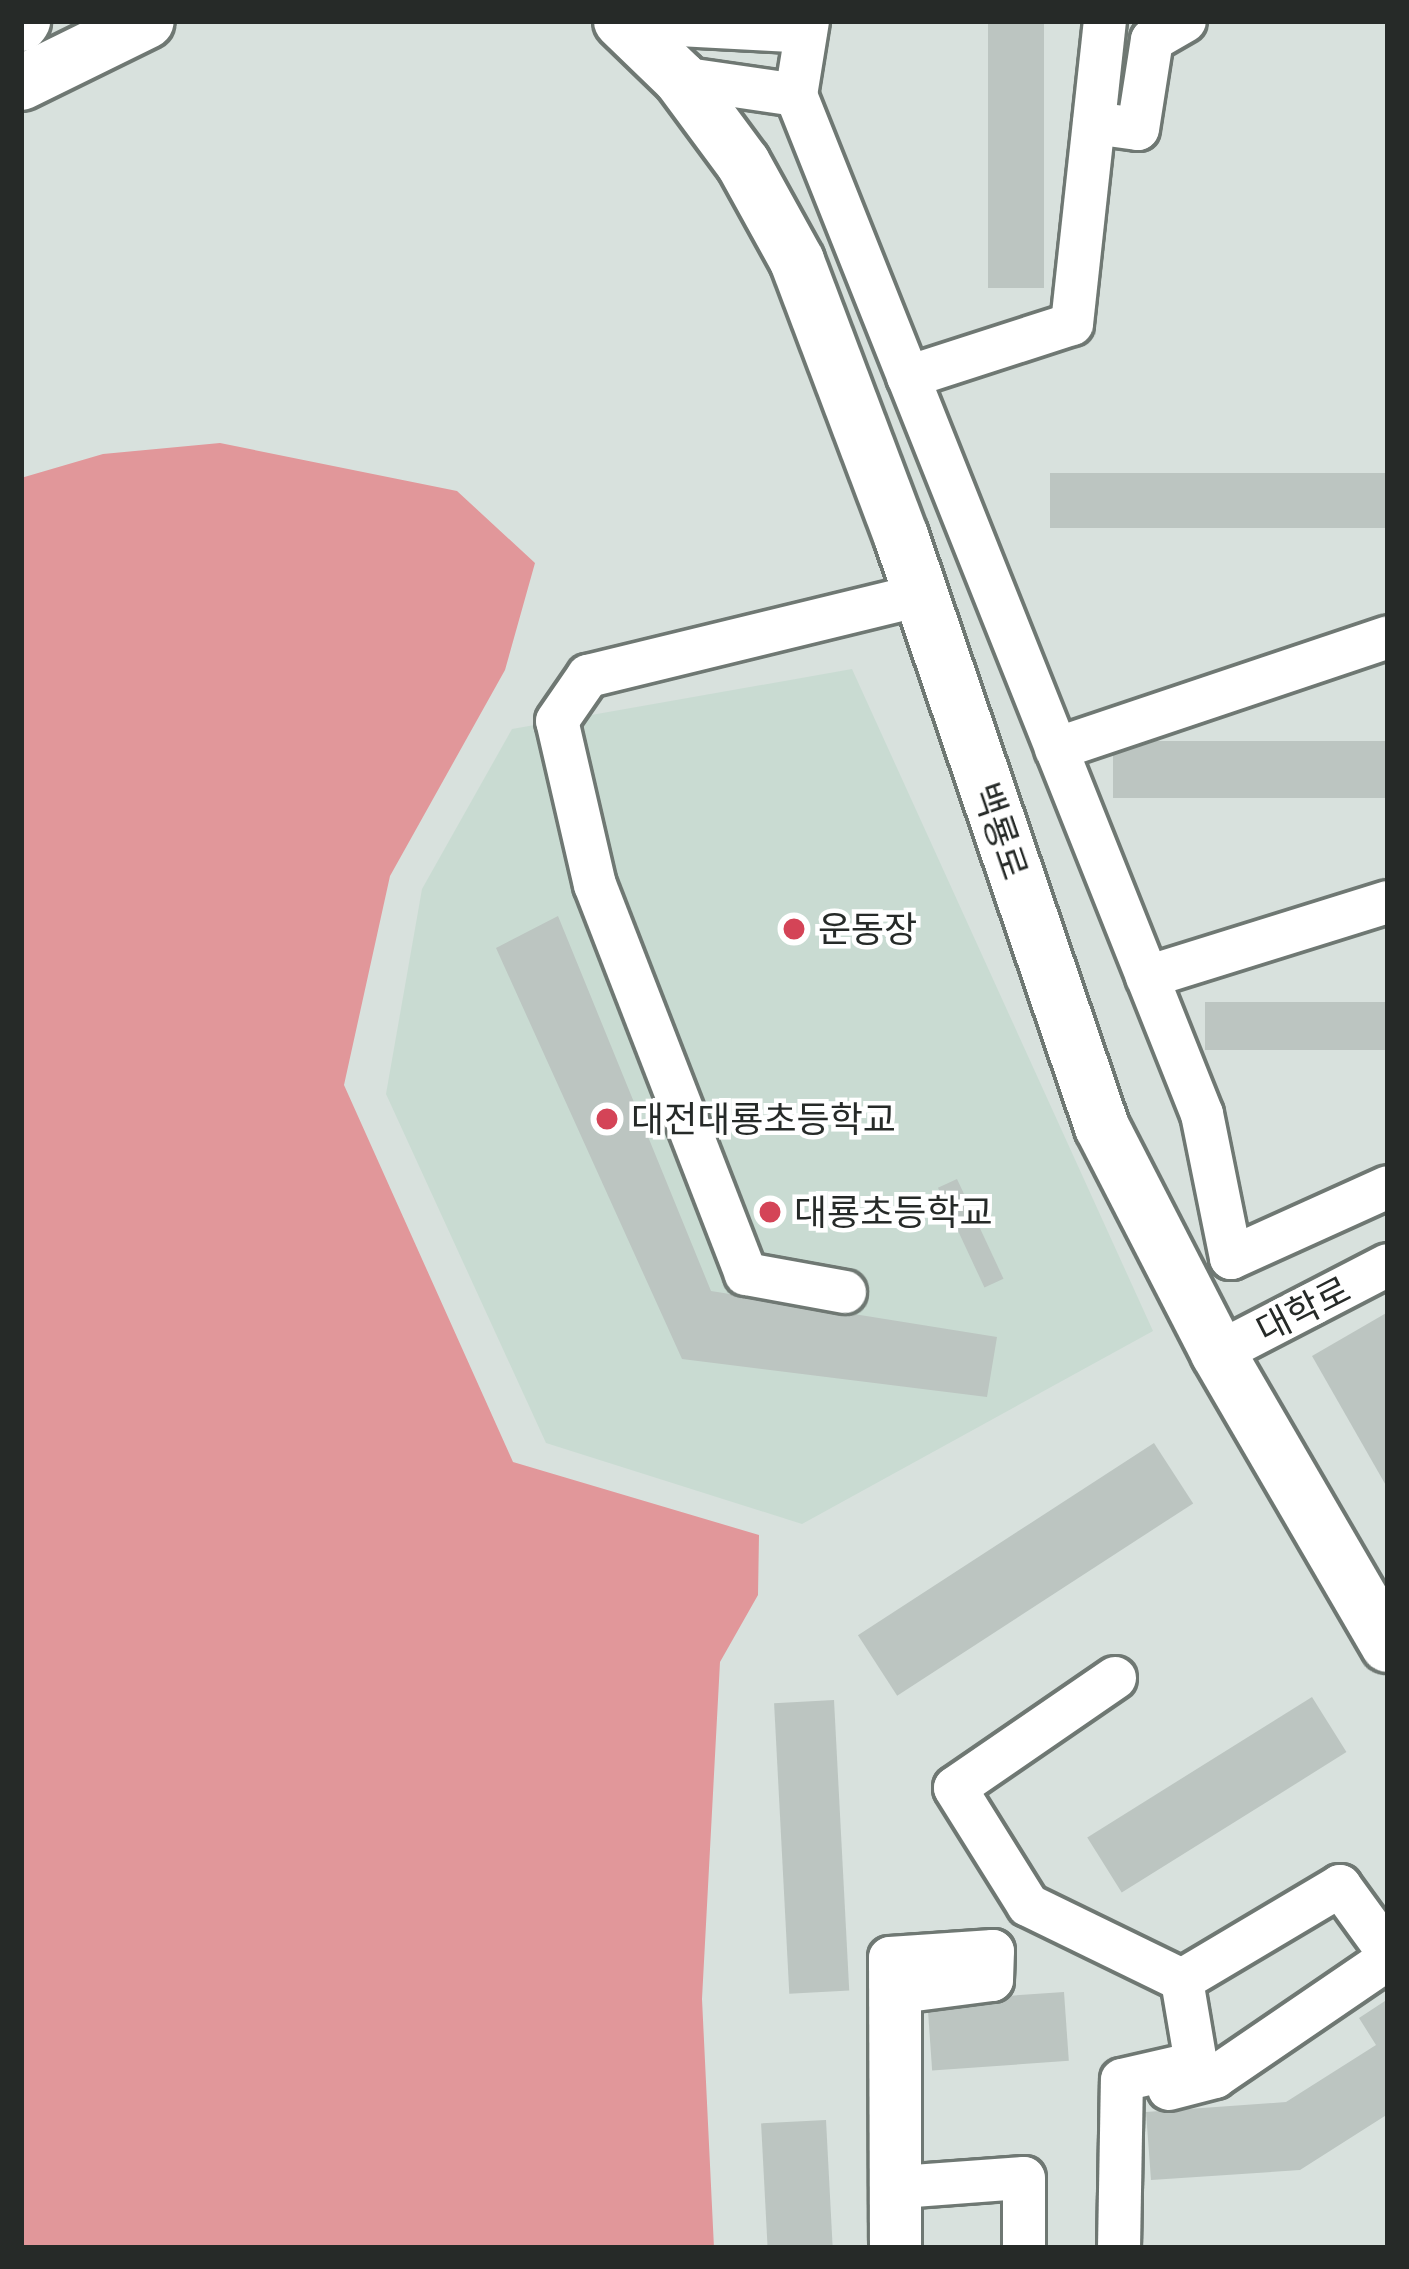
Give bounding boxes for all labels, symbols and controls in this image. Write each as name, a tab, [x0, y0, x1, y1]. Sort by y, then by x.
street label: 백룡로	[964, 777, 1038, 885]
place label: 운동장	[818, 907, 917, 951]
marker: 운동장	[781, 916, 807, 942]
place label: 대전대룡초등학교	[631, 1097, 896, 1141]
marker: 대전대룡초등학교	[594, 1106, 620, 1132]
place label: 대룡초등학교	[794, 1190, 993, 1234]
marker: 대룡초등학교	[757, 1199, 783, 1225]
street label: 대학로	[1249, 1267, 1357, 1351]

